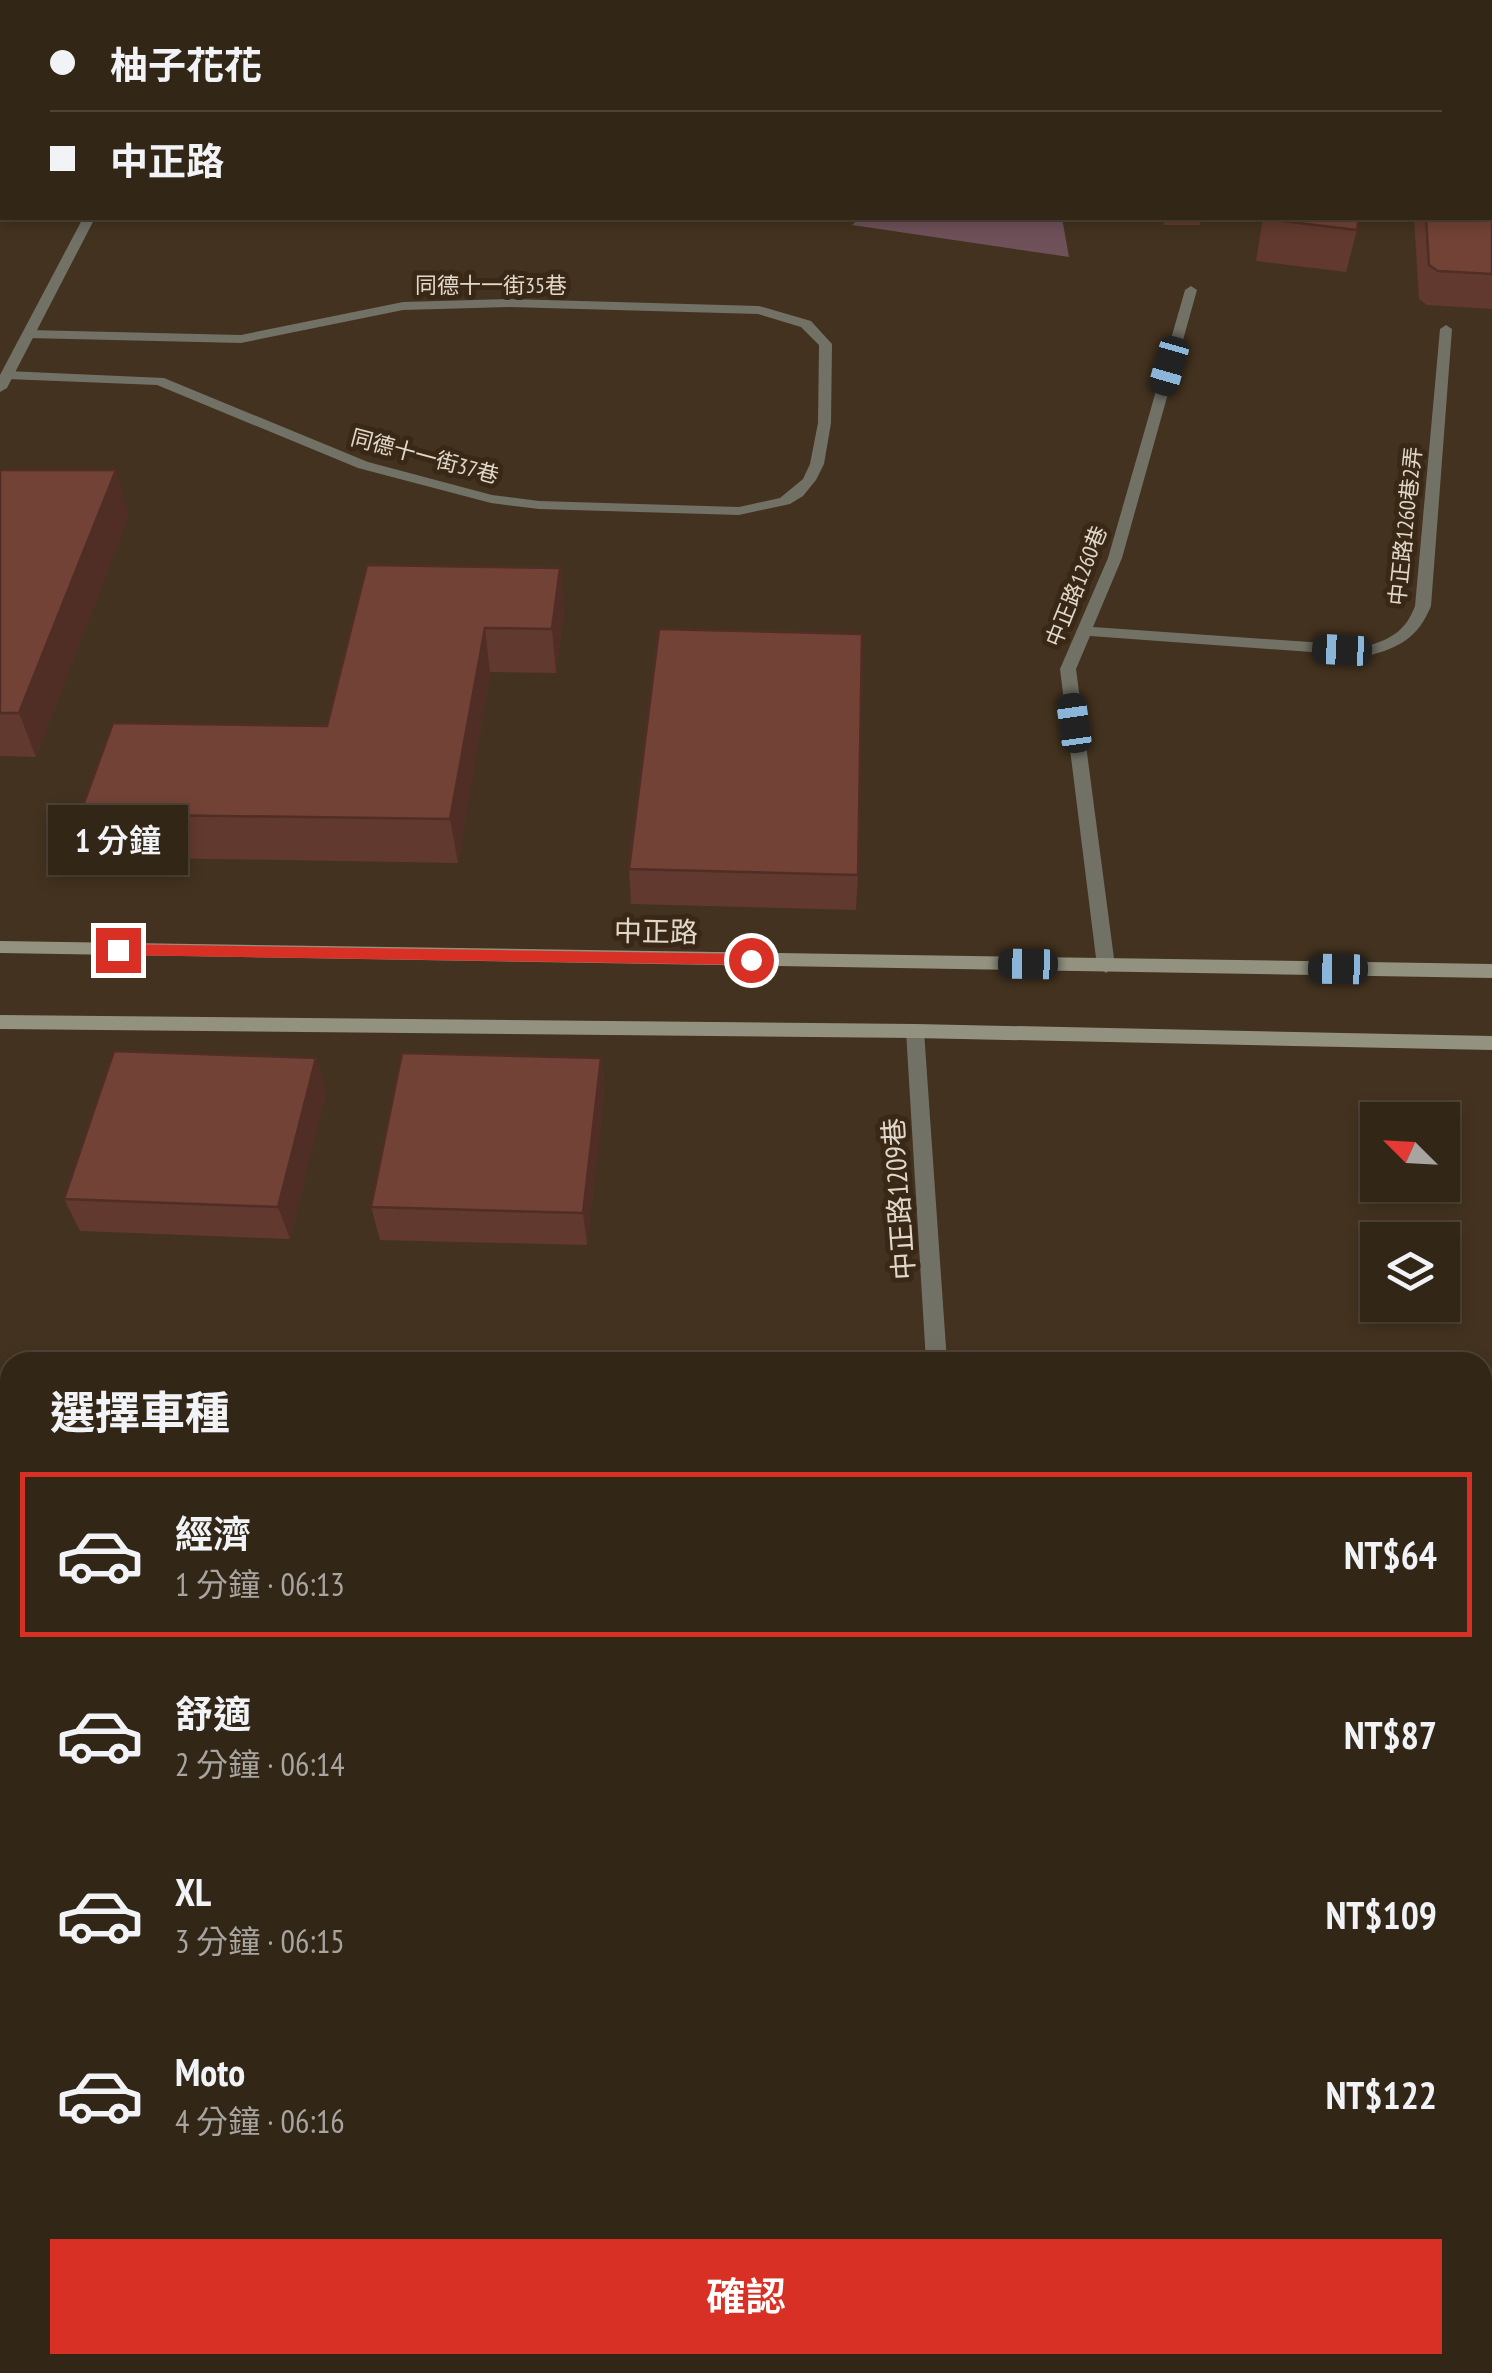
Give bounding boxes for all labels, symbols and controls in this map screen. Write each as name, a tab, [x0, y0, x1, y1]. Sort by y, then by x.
text: 柚子花花	[110, 40, 262, 89]
text: 中正路	[110, 136, 224, 185]
street label: 同德十一街35巷	[415, 271, 567, 299]
car	[1146, 333, 1192, 399]
street label: 同德十一街37巷	[348, 423, 502, 489]
street label: 中正路1260巷2弄	[1383, 445, 1427, 607]
street label: 中正路1260巷	[1039, 522, 1113, 650]
car	[1311, 633, 1373, 667]
car	[1055, 691, 1093, 755]
callout: 1 分鐘	[48, 805, 188, 875]
text: 1 分鐘	[75, 819, 161, 861]
street label: 中正路	[614, 912, 698, 950]
route end	[96, 928, 141, 973]
route start	[729, 938, 774, 983]
car	[998, 948, 1058, 980]
car	[1308, 953, 1368, 985]
north arrow	[1360, 1102, 1460, 1202]
map controls	[1360, 1102, 1460, 1322]
street label: 中正路1209巷	[874, 1117, 922, 1281]
button: layers	[1360, 1222, 1460, 1322]
text: 選擇車種	[50, 1383, 230, 1441]
text: 經濟	[175, 1509, 251, 1558]
icon: car	[55, 1510, 145, 1600]
text: NT$64	[1344, 1530, 1437, 1579]
text: 1 分鐘 · 06:13	[175, 1563, 345, 1605]
text: 舒適	[175, 1689, 251, 1738]
icon: car	[55, 1690, 145, 1780]
text: NT$87	[1344, 1710, 1437, 1759]
text: 2 分鐘 · 06:14	[175, 1743, 345, 1785]
text: XL	[175, 1867, 211, 1916]
icon: car	[55, 1870, 145, 1960]
text: NT$109	[1326, 1890, 1437, 1939]
text: 3 分鐘 · 06:15	[175, 1920, 345, 1962]
text: Moto	[175, 2047, 245, 2096]
icon: car	[55, 2050, 145, 2140]
text: NT$122	[1326, 2070, 1437, 2119]
text: 4 分鐘 · 06:16	[175, 2100, 345, 2142]
button: 確認	[50, 2239, 1442, 2354]

